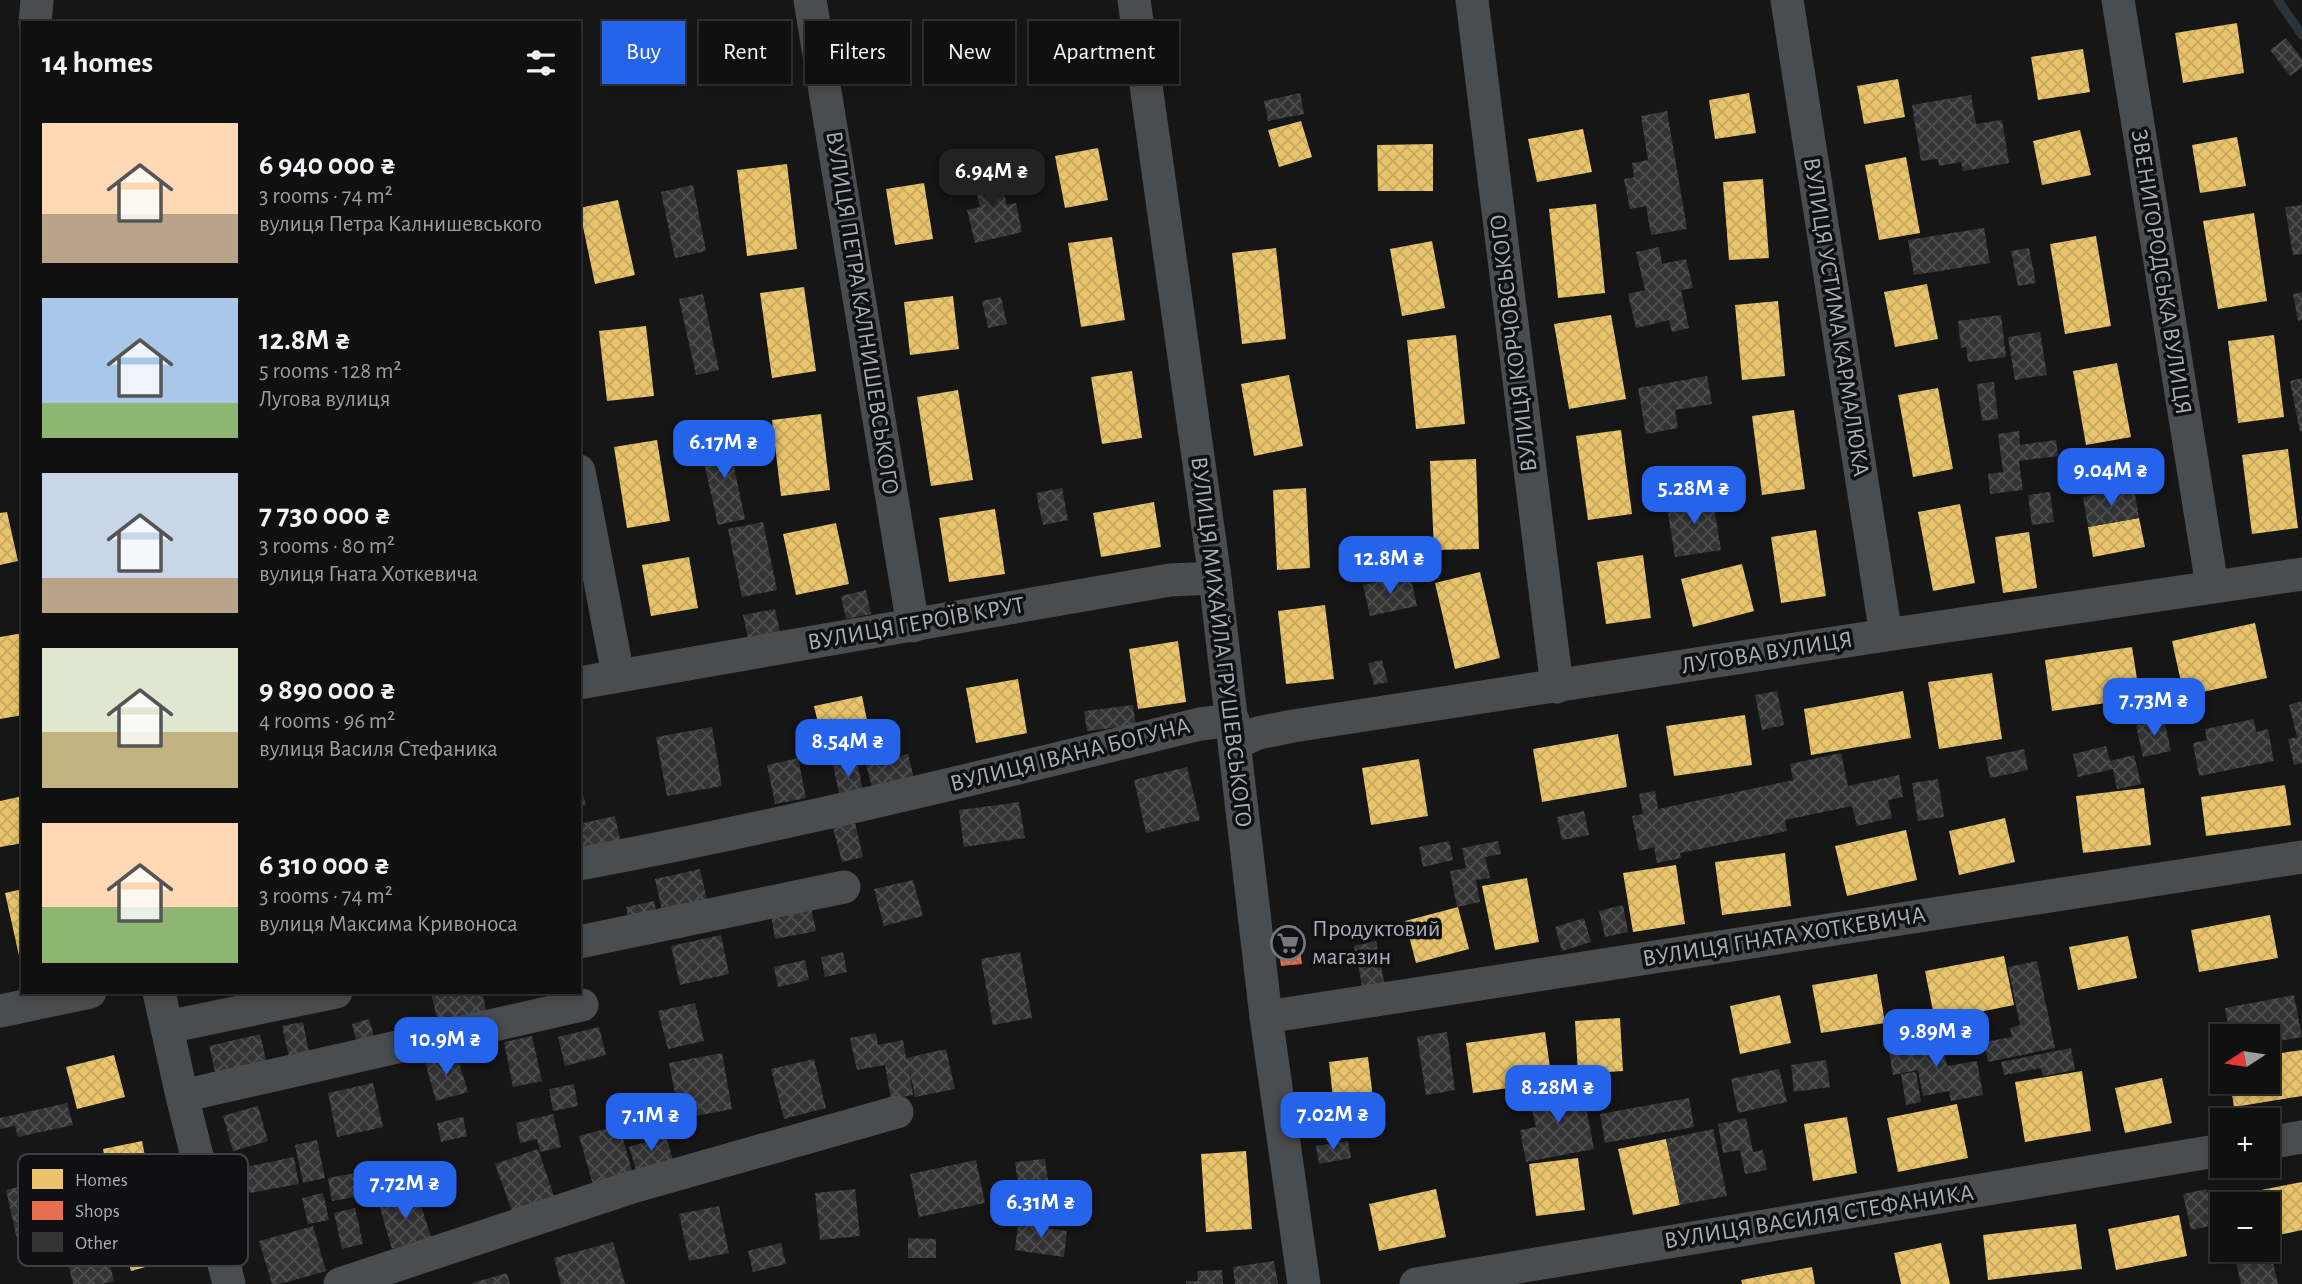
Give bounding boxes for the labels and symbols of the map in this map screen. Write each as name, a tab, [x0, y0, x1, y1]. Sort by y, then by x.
street label: ЗВЕНИГОРОДСЬКА ВУЛИЦЯ	[2127, 128, 2195, 416]
street label: ВУЛИЦЯ ПЕТРА КАЛНИШЕВСЬКОГО	[821, 129, 903, 497]
pin: 6.94M ₴	[927, 150, 1057, 209]
street label: ВУЛИЦЯ УСТИМА КАРМАЛЮКА	[1799, 156, 1873, 478]
street label: ВУЛИЦЯ КОРЧОВСЬКОГО	[1486, 213, 1542, 473]
pin: 6.17M ₴	[659, 420, 789, 480]
pin: 9.04M ₴	[2046, 448, 2176, 508]
street label: ВУЛИЦЯ МИХАЙЛА ГРУШЕВСЬКОГО	[1186, 455, 1256, 829]
pin: 5.28M ₴	[1629, 466, 1759, 526]
pin: 12.8M ₴	[1325, 536, 1455, 596]
street label: ВУЛИЦЯ ГЕРОЇВ КРУТ	[805, 592, 1027, 655]
street label: ЛУГОВА ВУЛИЦЯ	[1680, 628, 1854, 678]
pin: 7.73M ₴	[2089, 678, 2219, 738]
street label: ВУЛИЦЯ ІВАНА БОГУНА	[948, 714, 1192, 796]
pin: 8.54M ₴	[783, 720, 913, 779]
street label: ВУЛИЦЯ ГНАТА ХОТКЕВИЧА	[1641, 903, 1927, 971]
place label: Продуктовий магазин	[1312, 917, 1440, 969]
supermarket icon: Продуктовий магазин	[1269, 924, 1307, 962]
pin: 9.89M ₴	[1871, 1010, 2001, 1069]
pin: 10.9M ₴	[381, 1018, 511, 1077]
north arrow	[2210, 1024, 2280, 1094]
pin: 8.28M ₴	[1493, 1066, 1623, 1125]
pin: 7.02M ₴	[1268, 1092, 1398, 1152]
pin: 7.1M ₴	[594, 1094, 708, 1153]
legend	[18, 1154, 248, 1266]
pin: 7.72M ₴	[340, 1162, 470, 1221]
text: Homes	[75, 1171, 128, 1190]
pin: 6.31M ₴	[976, 1180, 1106, 1240]
street label: ВУЛИЦЯ ВАСИЛЯ СТЕФАНИКА	[1663, 1181, 1975, 1253]
text: Shops	[75, 1202, 120, 1221]
text: Other	[75, 1234, 118, 1253]

